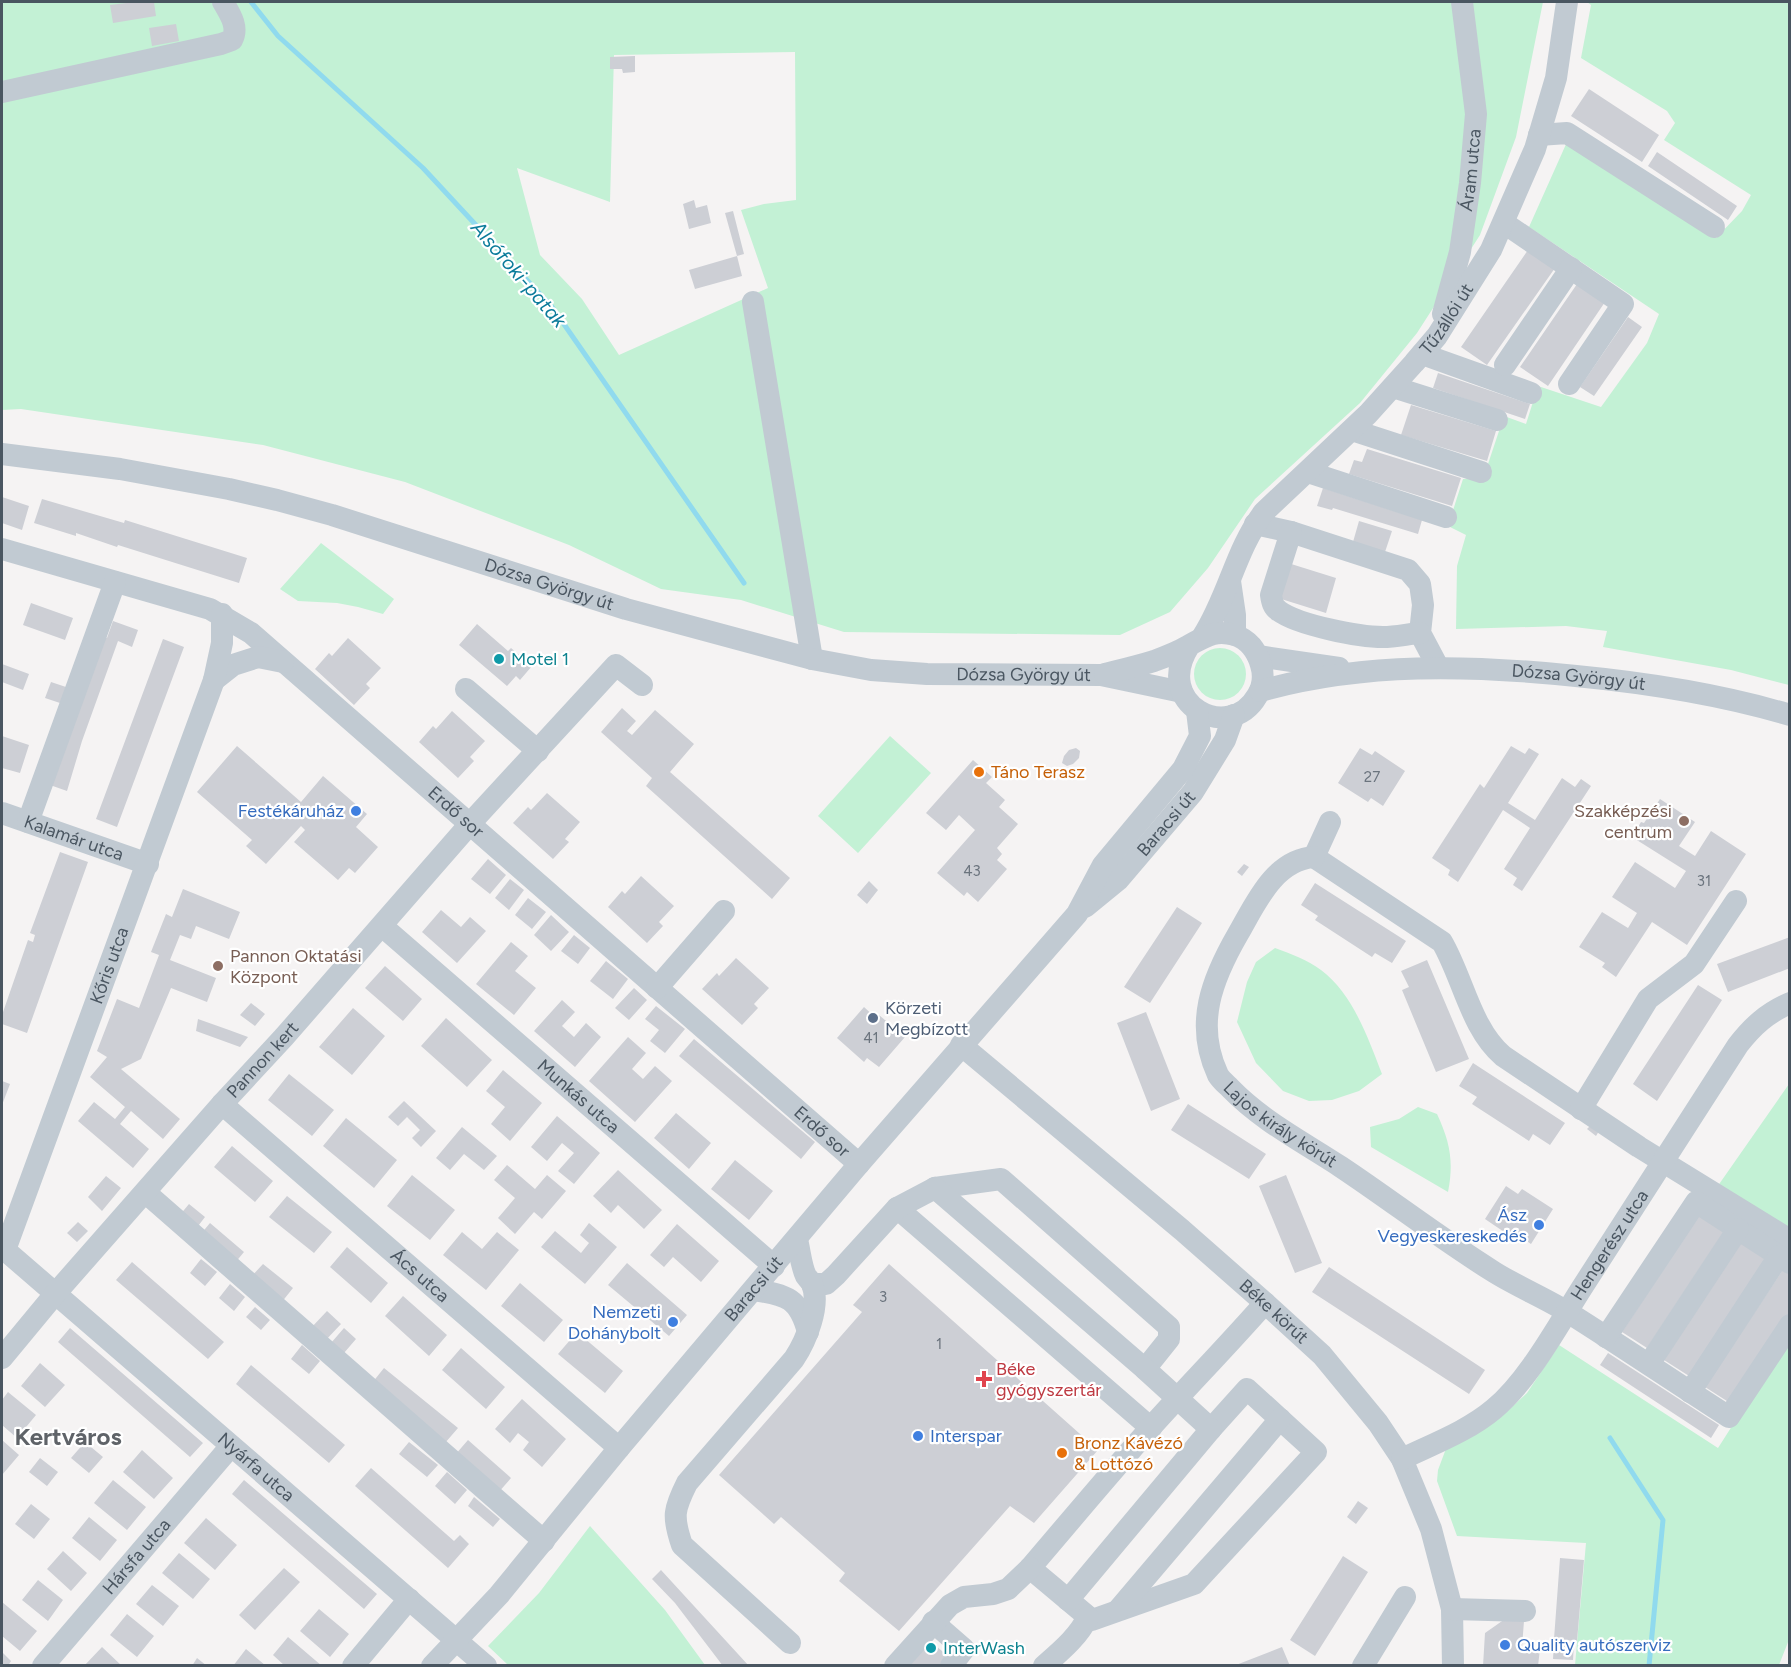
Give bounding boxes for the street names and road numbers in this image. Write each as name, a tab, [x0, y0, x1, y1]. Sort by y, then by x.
street label: Áram utca	[1455, 128, 1486, 213]
street label: Tűzállói út	[1415, 279, 1478, 359]
street label: Dózsa György út	[482, 553, 617, 615]
street label: Dózsa György út	[1511, 660, 1647, 695]
street label: Dózsa György út	[956, 663, 1091, 686]
street label: Erdő sor	[423, 782, 488, 842]
street label: Baracsi út	[1132, 786, 1200, 861]
street label: Kalamár utca	[21, 811, 126, 866]
street label: Kőris utca	[85, 924, 133, 1007]
street label: Pannon kert	[222, 1017, 303, 1103]
street label: Munkás utca	[533, 1055, 624, 1138]
street label: Lajos király körút	[1219, 1077, 1341, 1173]
street label: Erdő sor	[789, 1101, 854, 1162]
street label: Hengerész utca	[1566, 1186, 1653, 1304]
street label: Ács utca	[386, 1244, 454, 1307]
street label: Baracsi út	[720, 1251, 788, 1326]
street label: Béke körút	[1235, 1275, 1313, 1348]
street label: Nyárfa utca	[213, 1428, 299, 1506]
street label: Hársfa utca	[98, 1514, 175, 1599]

